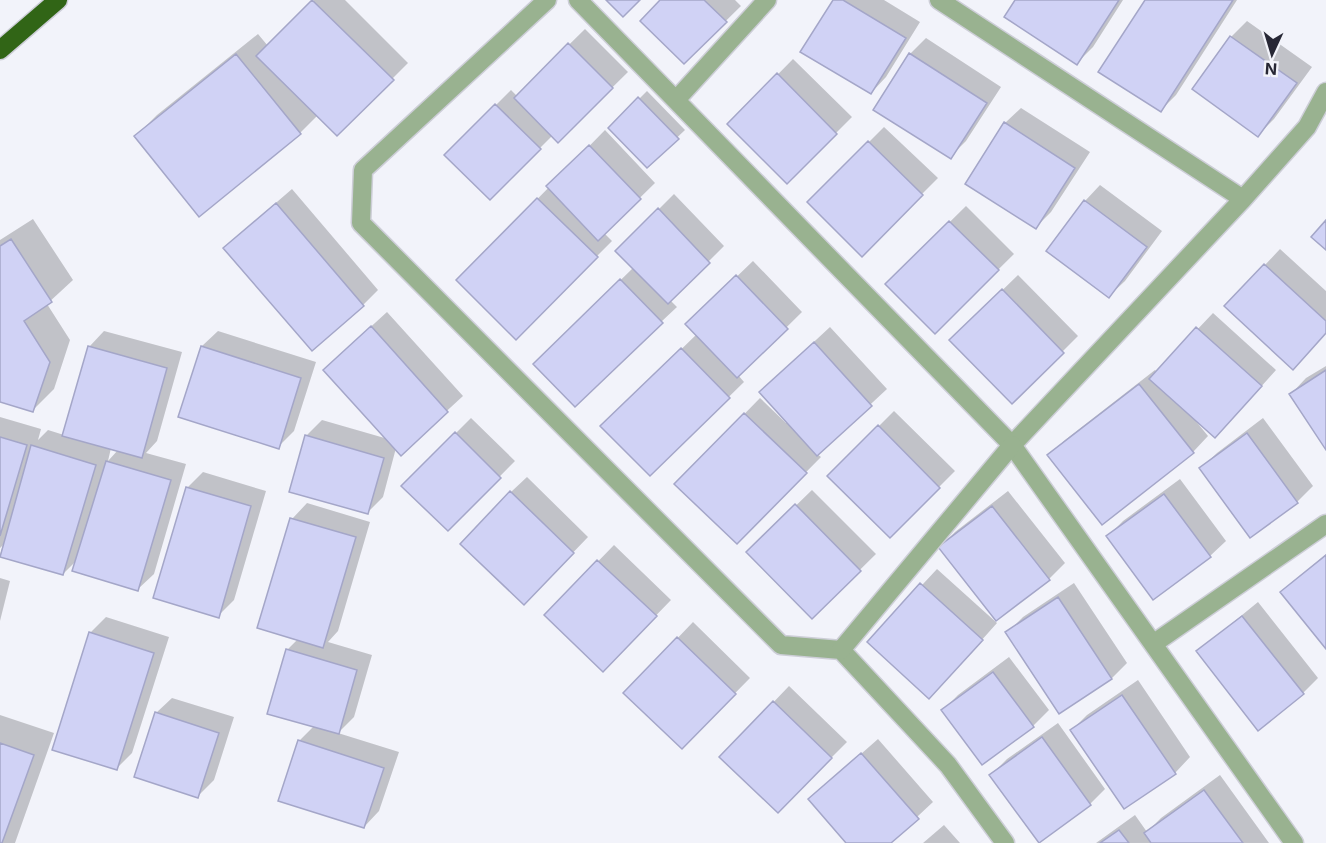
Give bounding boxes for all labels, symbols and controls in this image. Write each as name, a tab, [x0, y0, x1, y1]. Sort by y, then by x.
north arrow	[1242, 24, 1302, 84]
text: N	[1264, 59, 1278, 79]

